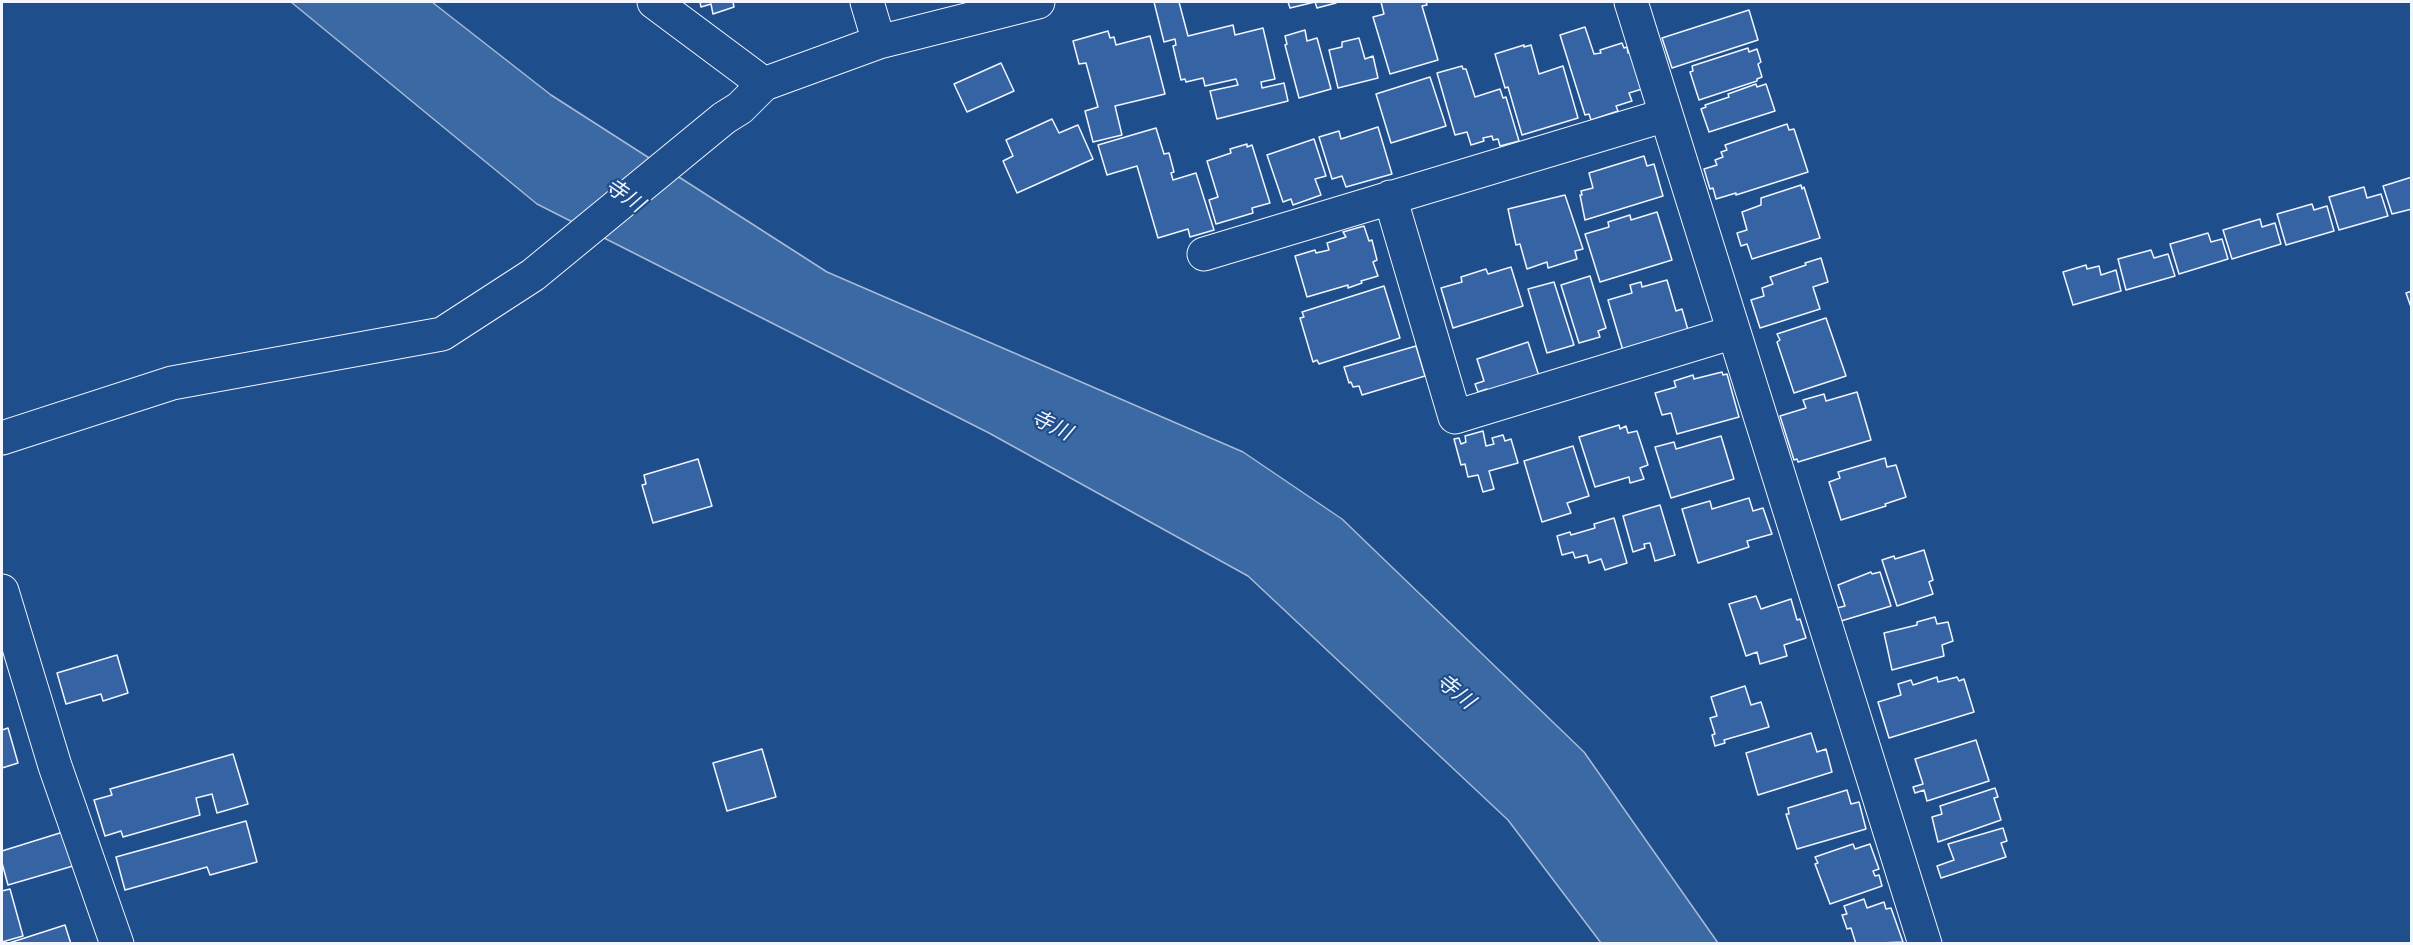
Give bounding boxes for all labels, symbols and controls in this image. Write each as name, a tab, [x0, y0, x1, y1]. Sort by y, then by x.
water label: 寺川	[600, 174, 648, 218]
water label: 寺川	[1027, 405, 1075, 447]
water label: 寺川	[1431, 669, 1479, 715]

